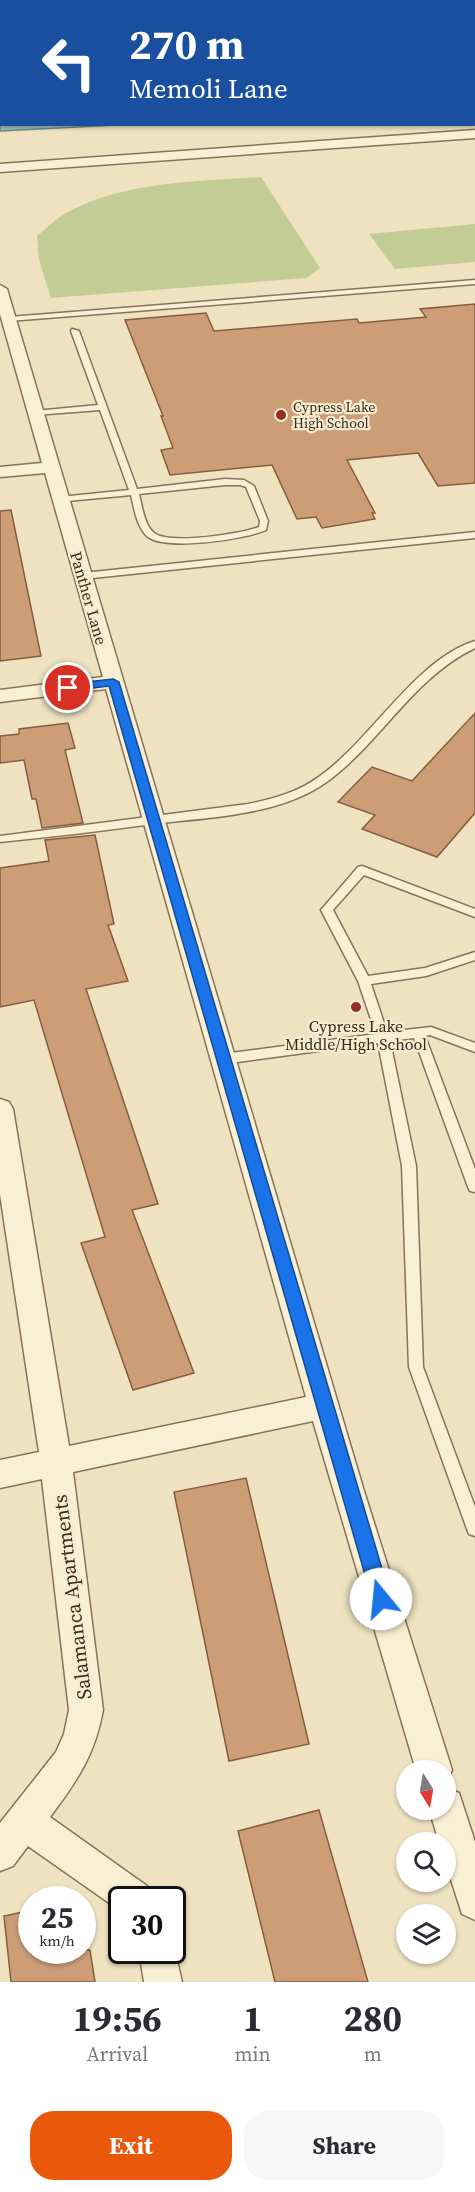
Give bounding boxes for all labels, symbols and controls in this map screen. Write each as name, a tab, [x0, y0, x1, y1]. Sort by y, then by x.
text: 270 m	[129, 15, 244, 73]
icon: left	[30, 24, 108, 102]
text: Memoli Lane	[129, 70, 288, 107]
place label: Cypress Lake High School	[293, 397, 376, 433]
marker: Cypress Lake High School	[274, 408, 288, 422]
street label: Panther Lane	[65, 549, 113, 647]
pin	[42, 662, 93, 713]
icon: arrive	[51, 671, 84, 704]
marker: Cypress Lake Middle/High School	[349, 1000, 363, 1014]
place label: Cypress Lake Middle/High School	[285, 1015, 427, 1055]
street label: Salamanca Apartments	[46, 1493, 98, 1701]
position arrow	[349, 1567, 413, 1631]
north arrow	[396, 1760, 456, 1820]
map controls	[396, 1760, 456, 1964]
button: search	[396, 1832, 456, 1892]
speed limit sign: 30	[108, 1886, 186, 1964]
text: 25	[41, 1897, 73, 1938]
button: layers	[396, 1904, 456, 1964]
text: km/h	[39, 1930, 75, 1951]
text: 19:56	[73, 1994, 162, 2043]
text: 1	[243, 1994, 262, 2043]
text: 280	[344, 1994, 402, 2043]
text: Arrival	[86, 2040, 148, 2068]
text: min	[235, 2040, 271, 2068]
text: m	[364, 2040, 382, 2068]
button: Exit	[30, 2111, 232, 2180]
button: Share	[244, 2111, 445, 2180]

